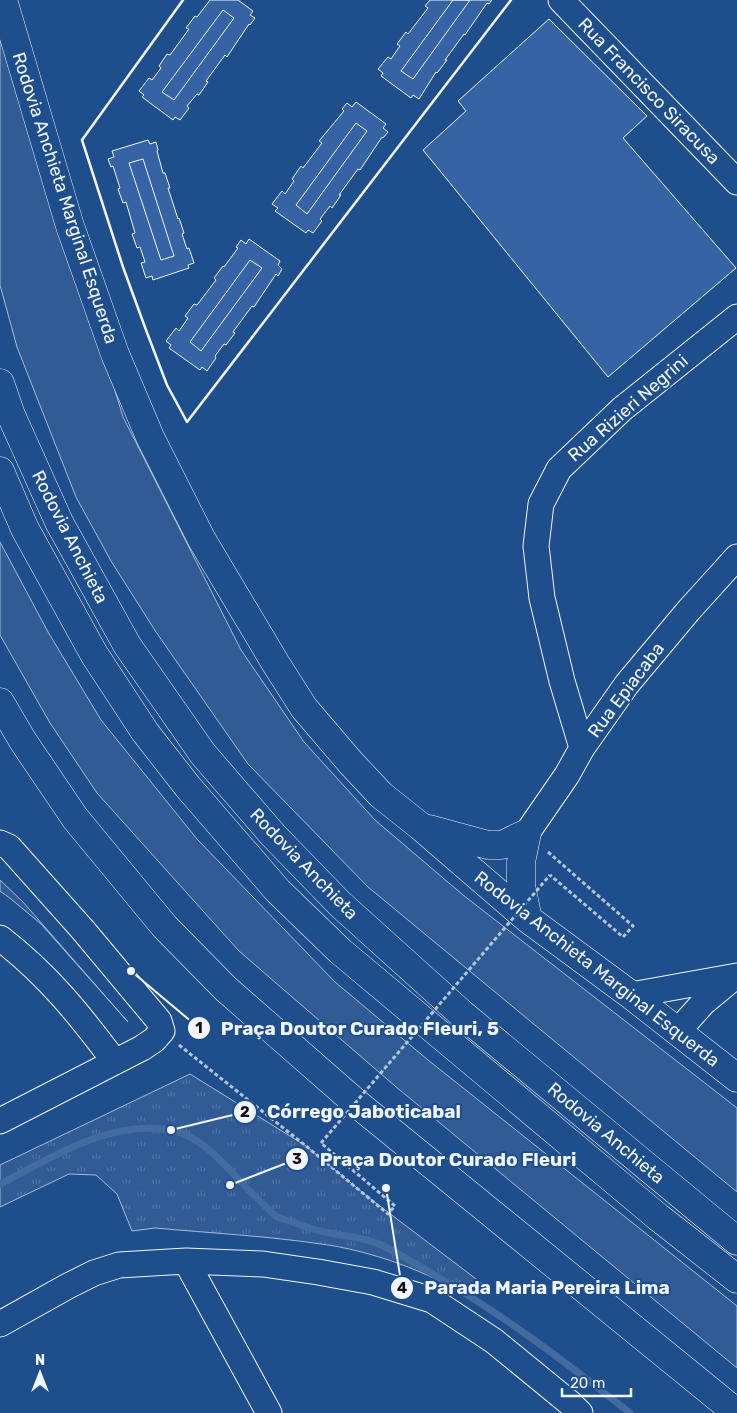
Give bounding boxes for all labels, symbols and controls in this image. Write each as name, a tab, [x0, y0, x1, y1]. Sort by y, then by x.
street label: Rua Francisco Siracusa	[573, 13, 725, 169]
street label: Rodovia Anchieta Marginal Esquerda	[7, 49, 123, 347]
street label: Rua Rizieri Negrini	[563, 350, 693, 466]
street label: Rodovia Anchieta	[27, 467, 113, 607]
street label: Rua Epiacaba	[583, 638, 669, 742]
street label: Rodovia Anchieta	[245, 804, 363, 924]
street label: Rodovia Anchieta Marginal Esquerda	[470, 866, 724, 1072]
callout: Praça Doutor Curado Fleuri, 5	[186, 1011, 510, 1045]
text: Praça Doutor Curado Fleuri, 5	[221, 1017, 499, 1040]
text: 1	[195, 1019, 203, 1037]
street label: Rodovia Anchieta	[543, 1078, 669, 1188]
callout: Córrego Jaboticabal	[232, 1095, 471, 1129]
text: Córrego Jaboticabal	[267, 1100, 461, 1123]
text: 2	[240, 1103, 250, 1121]
callout: Praça Doutor Curado Fleuri	[284, 1142, 586, 1176]
text: Praça Doutor Curado Fleuri	[320, 1148, 576, 1171]
text: 3	[292, 1150, 302, 1168]
callout: Parada Maria Pereira Lima	[390, 1271, 680, 1305]
text: Parada Maria Pereira Lima	[424, 1276, 670, 1299]
text: 4	[397, 1279, 407, 1297]
north arrow	[15, 1348, 65, 1398]
text: N	[35, 1352, 45, 1369]
scale bar	[562, 1366, 631, 1398]
text: 20 m	[570, 1374, 605, 1392]

